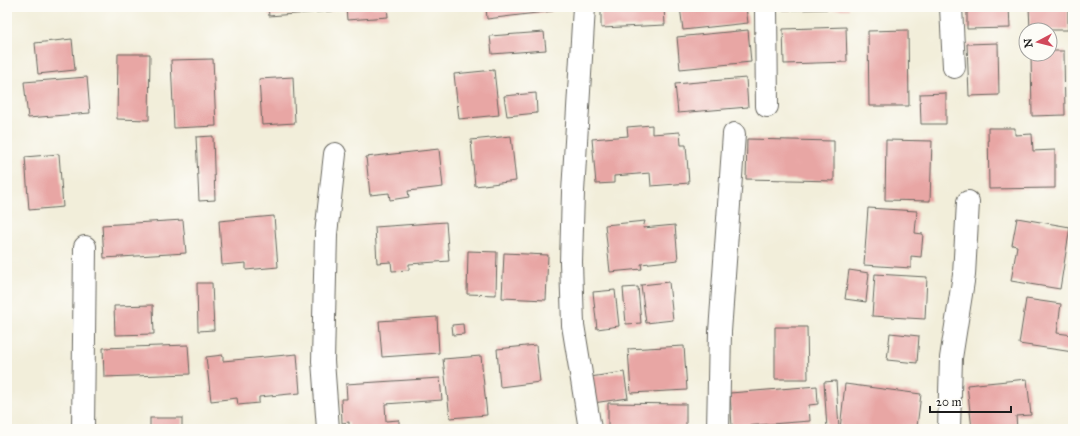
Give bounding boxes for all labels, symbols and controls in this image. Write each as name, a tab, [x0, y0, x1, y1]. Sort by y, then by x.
north arrow	[1018, 22, 1058, 62]
text: N	[1021, 37, 1036, 49]
scale bar	[930, 388, 1011, 414]
text: 20 m	[936, 395, 962, 409]

